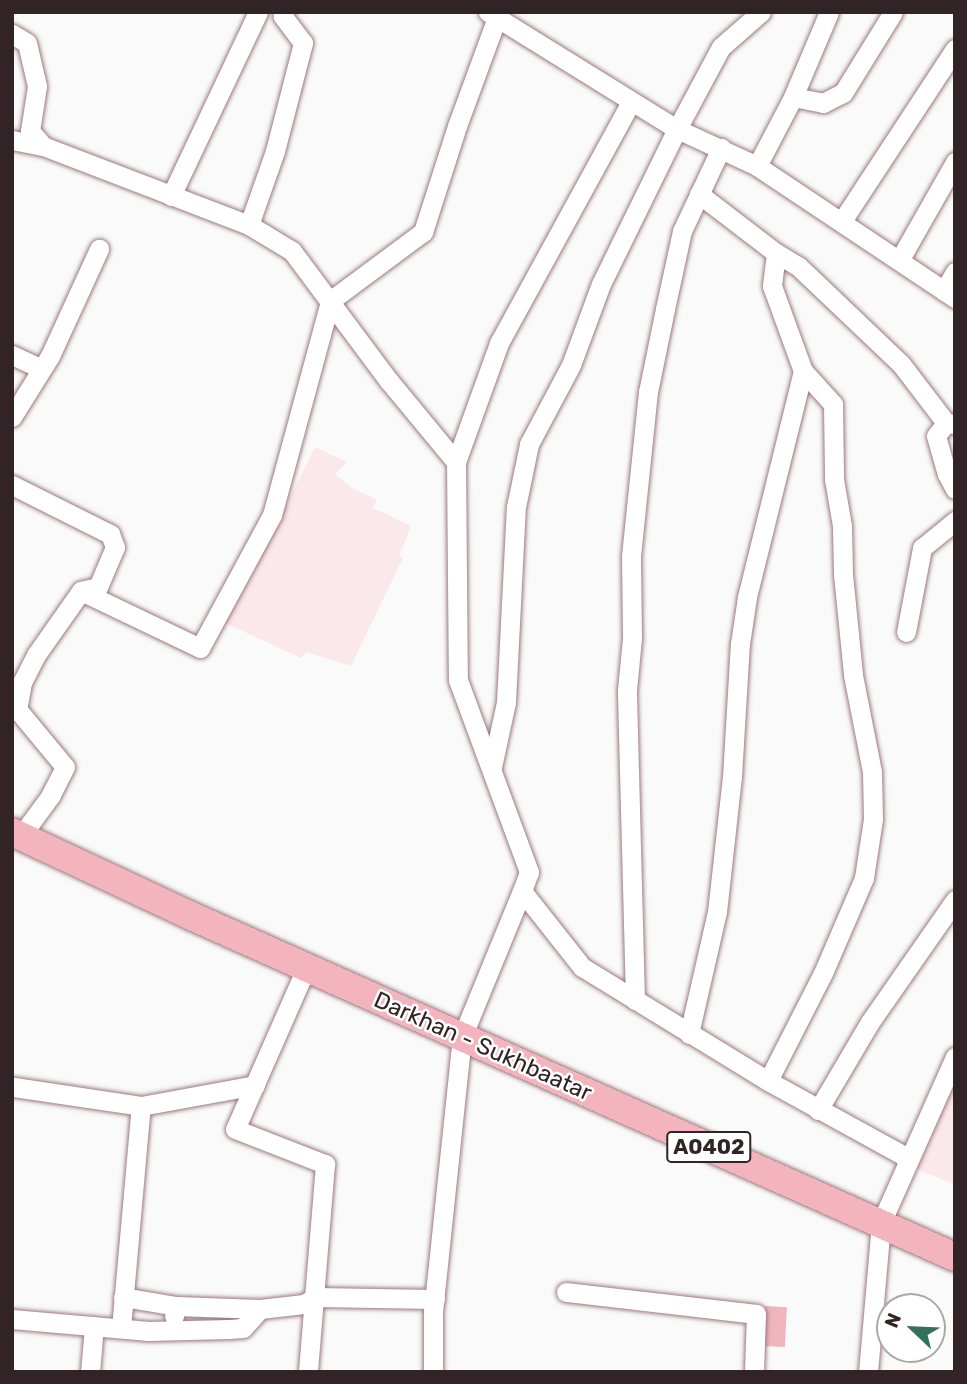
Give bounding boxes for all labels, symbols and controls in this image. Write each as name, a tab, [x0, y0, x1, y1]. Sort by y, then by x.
street label: Darkhan - Sukhbaatar	[370, 985, 596, 1107]
road number: A0402	[665, 1130, 753, 1164]
north arrow	[876, 1293, 946, 1363]
text: N	[880, 1310, 906, 1331]

